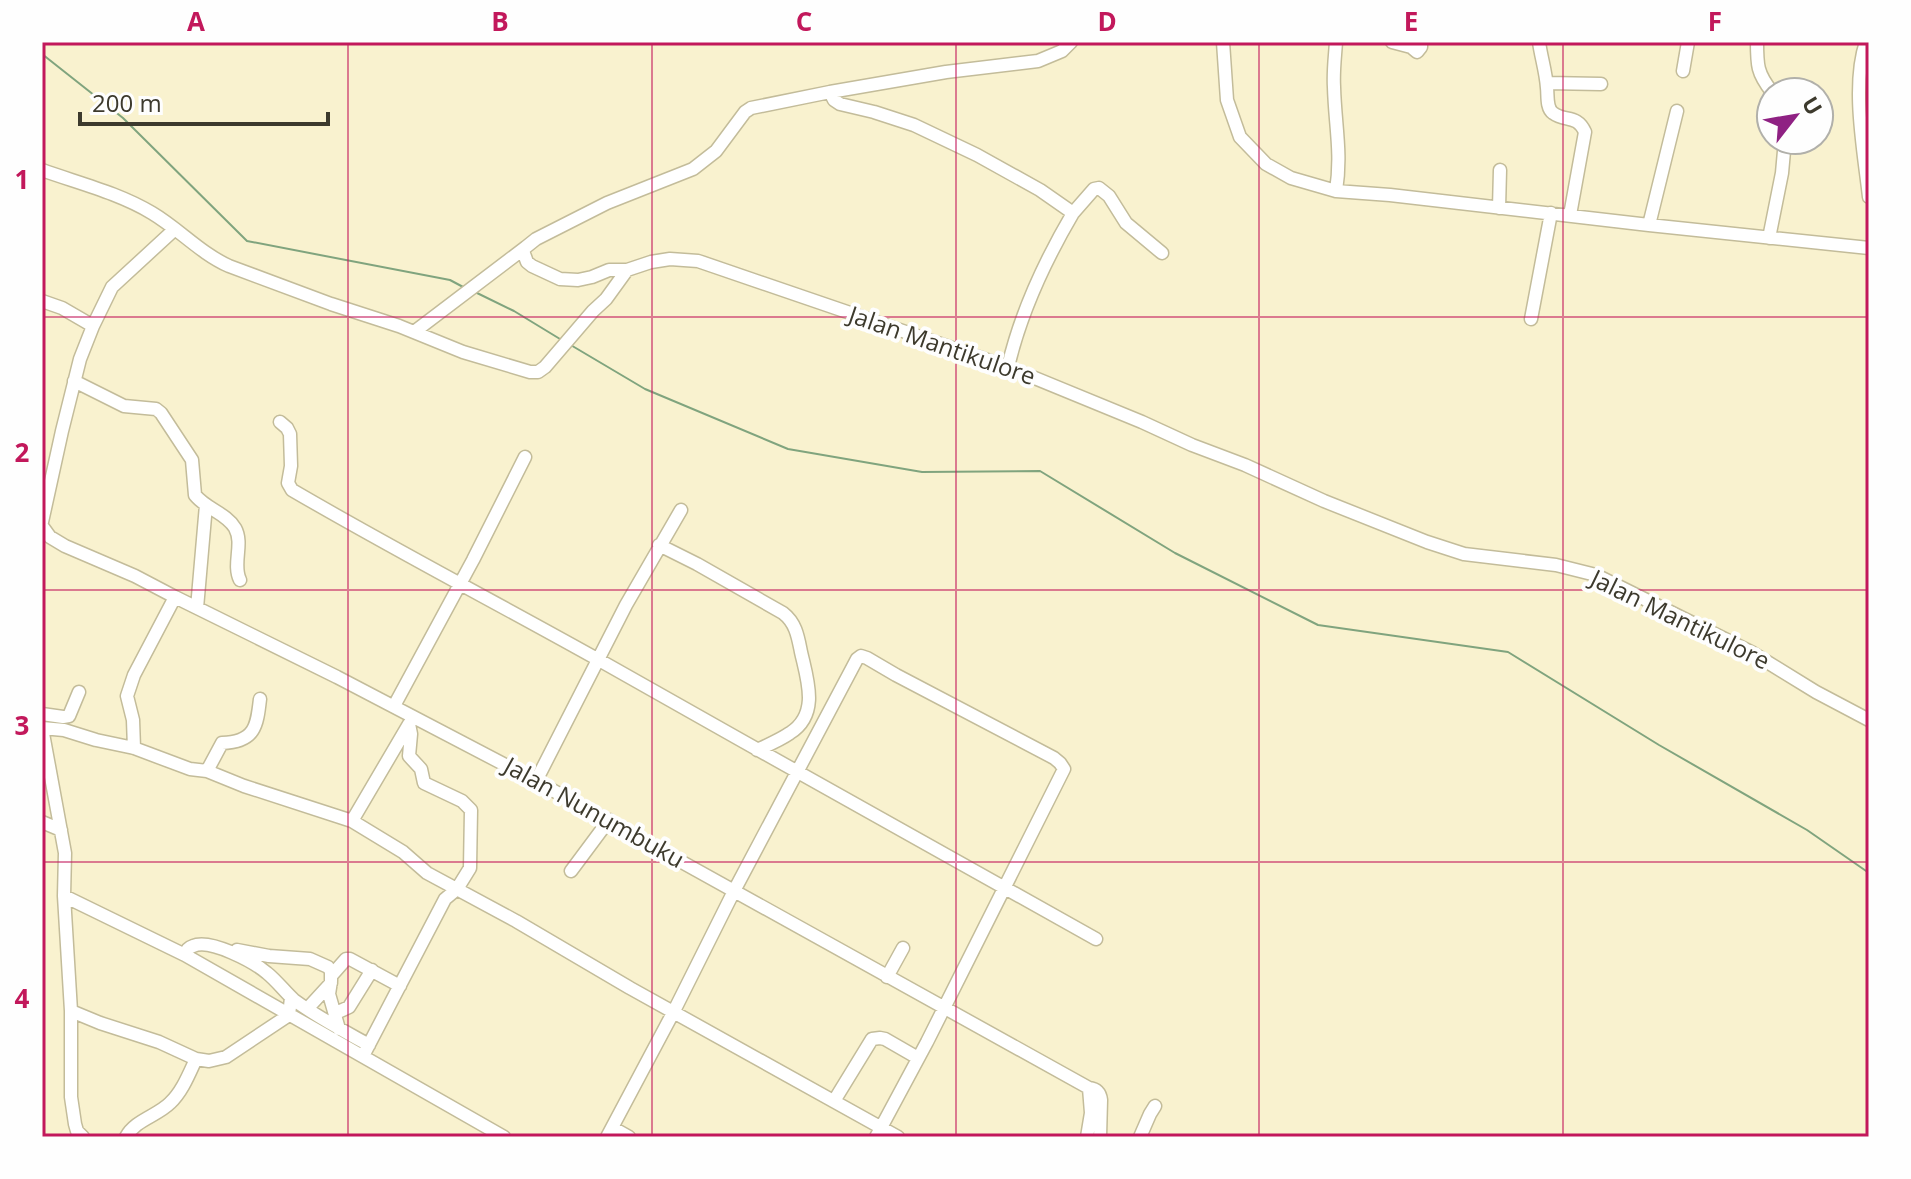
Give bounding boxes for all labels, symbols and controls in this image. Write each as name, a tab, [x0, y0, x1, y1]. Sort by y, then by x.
text: A	[187, 3, 205, 39]
text: B	[491, 3, 509, 39]
text: C	[796, 3, 812, 39]
text: D	[1097, 3, 1117, 39]
text: E	[1404, 3, 1418, 39]
text: F	[1708, 3, 1722, 39]
scale bar	[80, 76, 328, 126]
north arrow	[1755, 76, 1835, 156]
text: 200 m	[92, 86, 162, 119]
text: U	[1796, 90, 1830, 120]
text: 1	[15, 161, 29, 197]
street label: Jalan Mantikulore	[843, 297, 1040, 392]
text: 2	[15, 434, 30, 470]
street label: Jalan Mantikulore	[1584, 560, 1776, 676]
text: 3	[15, 707, 29, 743]
street label: Jalan Nunumbuku	[497, 747, 691, 875]
text: 4	[15, 980, 30, 1016]

